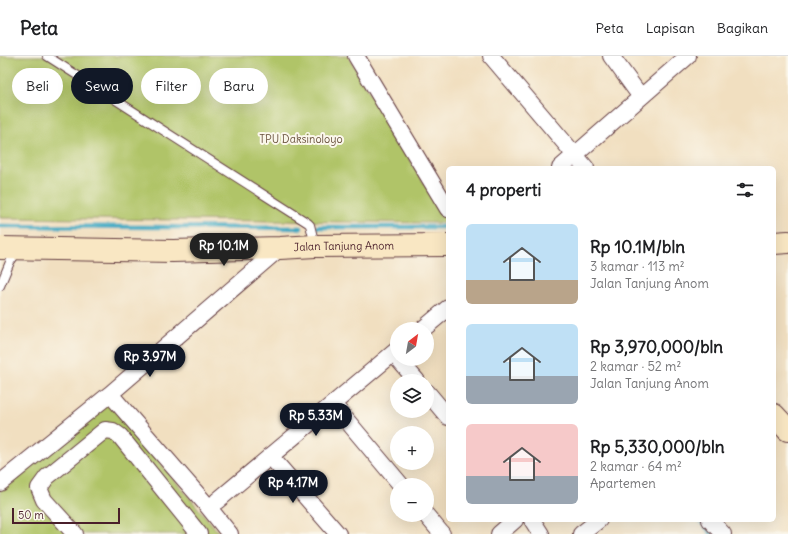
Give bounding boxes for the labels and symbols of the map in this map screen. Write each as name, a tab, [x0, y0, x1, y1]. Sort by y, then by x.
park label: TPU Daksinoloyo	[259, 132, 343, 146]
pin: Rp 10.1M	[183, 233, 265, 267]
street label: Jalan Tanjung Anom	[293, 238, 395, 254]
north arrow	[390, 322, 434, 366]
pin: Rp 3.97M	[109, 344, 191, 378]
pin: Rp 5.33M	[275, 403, 357, 437]
pin: Rp 4.17M	[252, 470, 334, 504]
scale bar	[12, 506, 120, 525]

